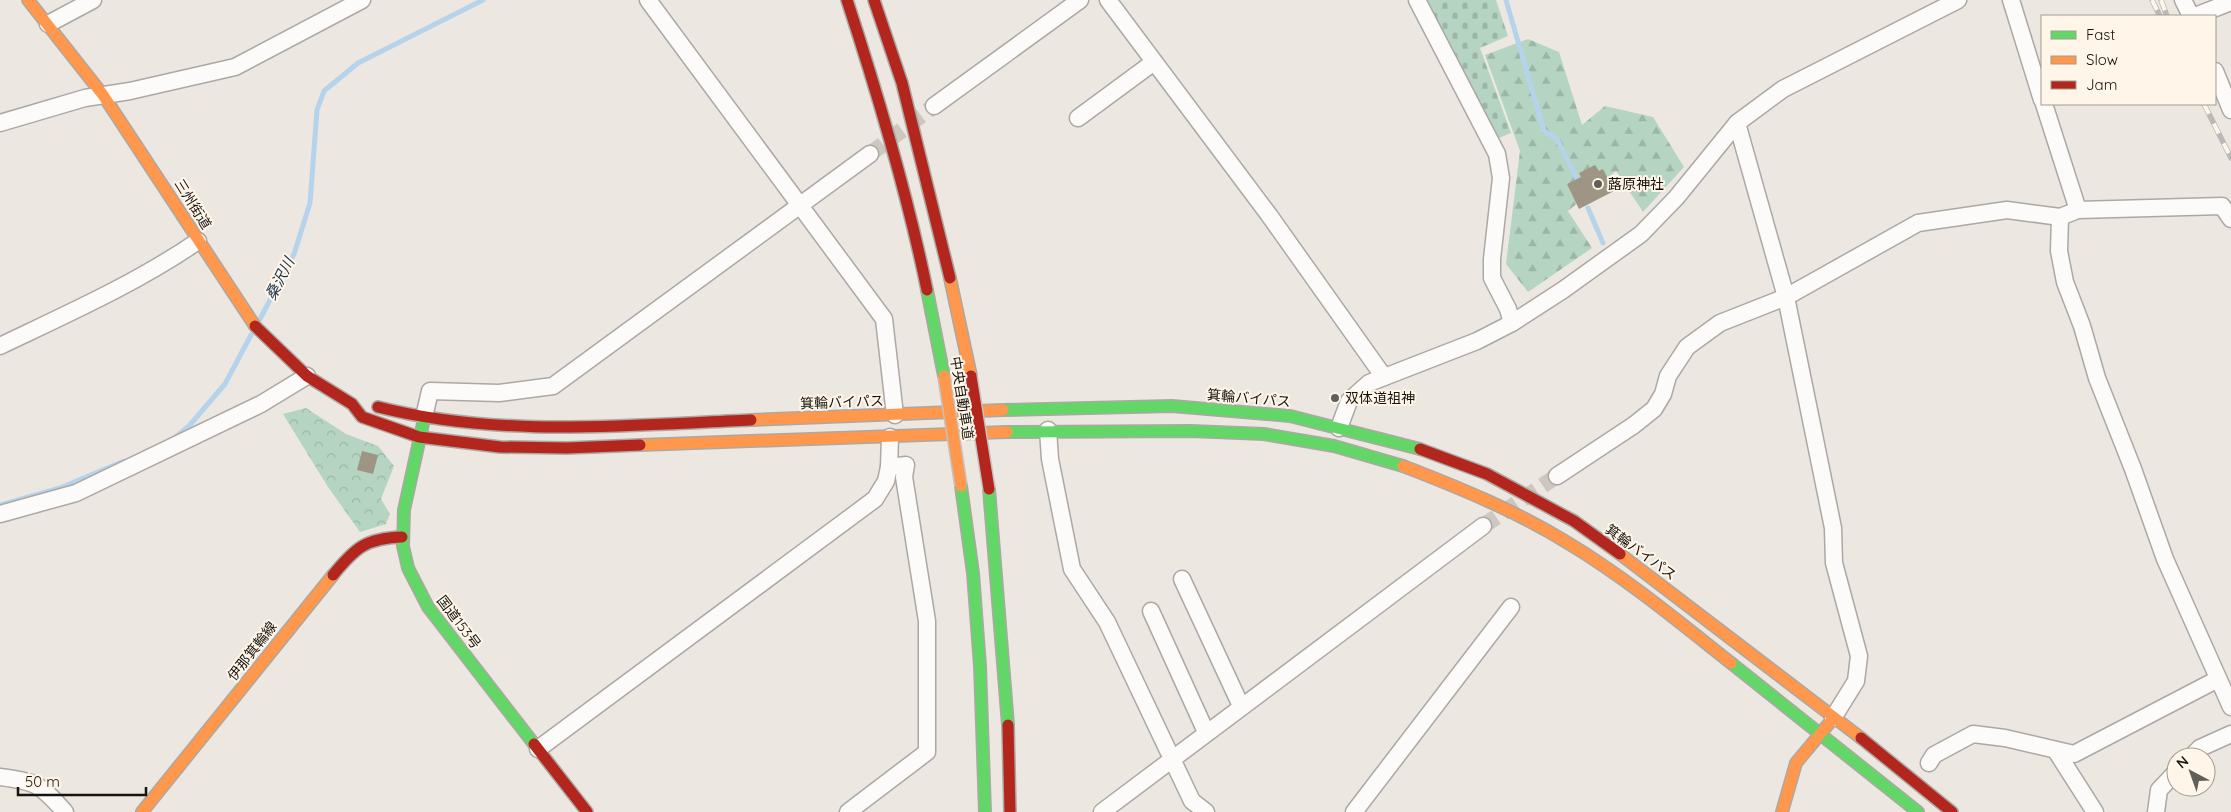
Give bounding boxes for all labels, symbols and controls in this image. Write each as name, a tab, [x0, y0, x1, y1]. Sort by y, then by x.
legend	[2041, 15, 2216, 105]
text: Fast	[2086, 25, 2115, 44]
text: Slow	[2086, 50, 2118, 69]
text: Jam	[2086, 75, 2117, 94]
street label: 三州街道	[171, 175, 215, 233]
place label: 蕗原神社	[1608, 175, 1664, 193]
marker: 蕗原神社	[1592, 178, 1604, 190]
water label: 桑沢川	[261, 253, 299, 303]
street label: 中央自動車道	[947, 355, 977, 441]
street label: 箕輪バイパス	[1207, 385, 1291, 411]
place label: 双体道祖神	[1345, 389, 1415, 407]
street label: 箕輪バイパス	[800, 392, 884, 412]
marker: 双体道祖神	[1329, 392, 1341, 404]
street label: 箕輪バイパス	[1602, 520, 1680, 584]
street label: 国道153号	[433, 592, 485, 652]
street label: 伊那箕輪線	[223, 618, 281, 684]
north arrow	[2166, 747, 2216, 797]
text: N	[2173, 752, 2192, 772]
scale bar	[18, 764, 145, 796]
text: 50 m	[25, 772, 60, 791]

